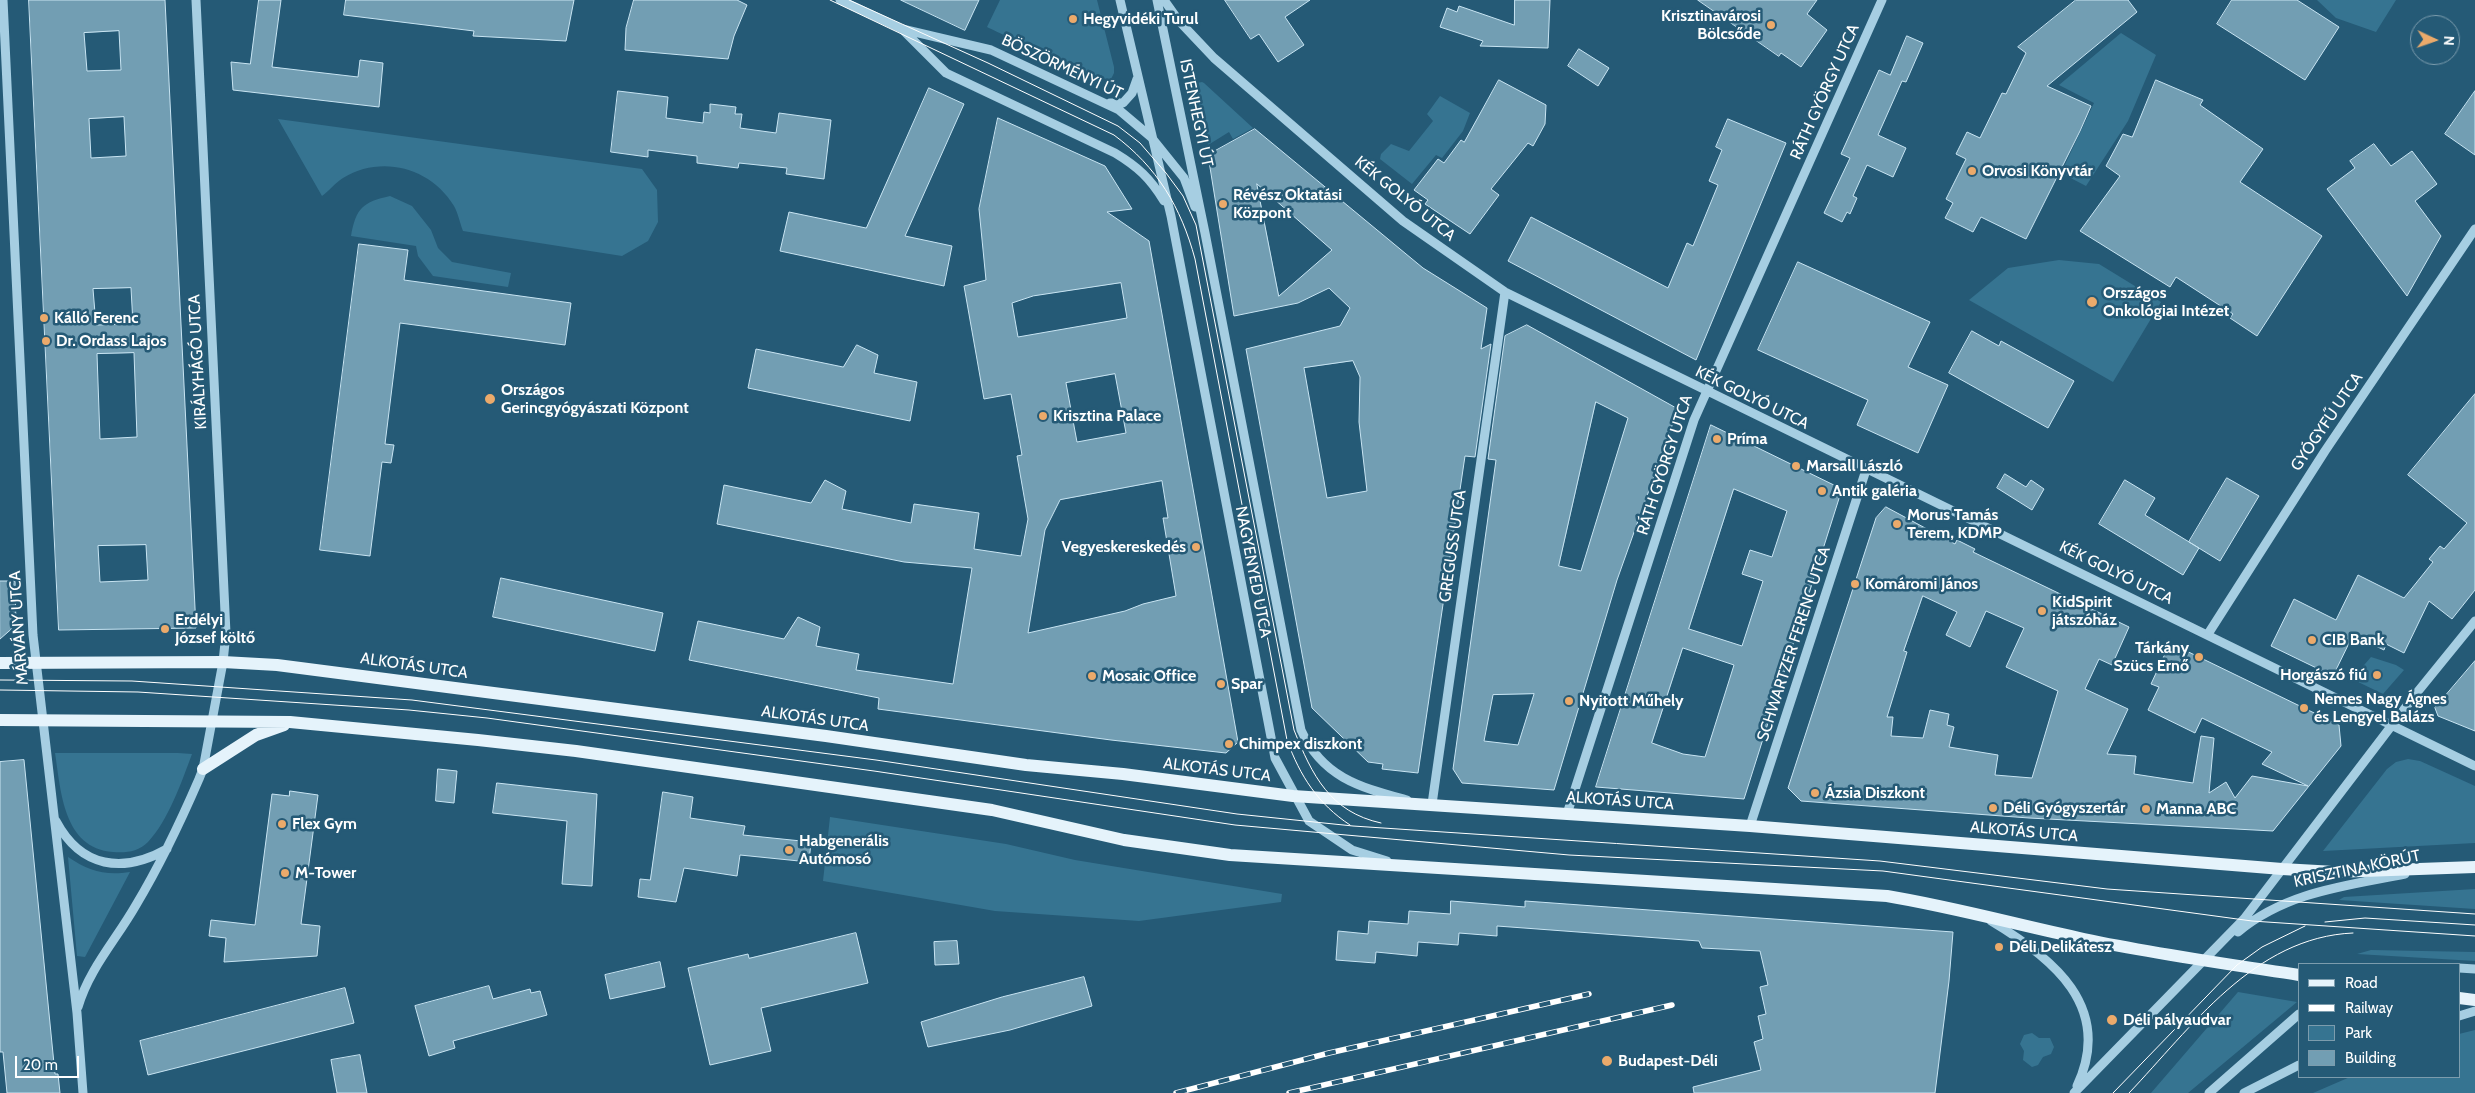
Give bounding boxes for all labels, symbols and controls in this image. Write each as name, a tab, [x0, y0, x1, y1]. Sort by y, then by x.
place label: Krisztinavárosi Bölcsőde	[1661, 6, 1761, 44]
place label: Hegyvidéki Turul	[1083, 9, 1198, 29]
marker: Hegyvidéki Turul	[1067, 13, 1079, 25]
north arrow	[2410, 15, 2460, 65]
marker: Krisztinavárosi Bölcsőde	[1765, 19, 1777, 31]
street label: RÁTH GYÖRGY UTCA	[1786, 21, 1864, 163]
street label: BÖSZÖRMÉNYI ÚT	[998, 30, 1126, 104]
text: N	[2440, 35, 2458, 46]
street label: ISTENHEGYI ÚT	[1175, 57, 1217, 169]
street label: KÉK GOLYÓ UTCA	[1351, 152, 1459, 246]
place label: Orvosi Könyvtár	[1982, 161, 2093, 181]
marker: Orvosi Könyvtár	[1966, 165, 1978, 177]
place label: Révész Oktatási Központ	[1233, 185, 1342, 223]
marker: Révész Oktatási Központ	[1217, 198, 1229, 210]
place label: Országos Onkológiai Intézet	[2103, 283, 2229, 321]
street label: KIRÁLYHÁGÓ UTCA	[185, 294, 211, 430]
marker: Országos Onkológiai Intézet	[2085, 295, 2099, 309]
place label: Kálló Ferenc	[54, 308, 139, 328]
marker: Kálló Ferenc	[38, 312, 50, 324]
place label: Dr. Ordass Lajos	[56, 331, 166, 351]
marker: Dr. Ordass Lajos	[40, 335, 52, 347]
street label: KÉK GOLYÓ UTCA	[1692, 362, 1812, 434]
street label: GYÓGYFŰ UTCA	[2287, 369, 2367, 475]
place label: Országos Gerincgyógyászati Központ	[501, 380, 689, 418]
marker: Országos Gerincgyógyászati Központ	[483, 392, 497, 406]
street label: RÁTH GYÖRGY UTCA	[1633, 392, 1697, 538]
place label: Krisztina Palace	[1053, 406, 1161, 426]
marker: Krisztina Palace	[1037, 410, 1049, 422]
place label: Príma	[1727, 429, 1767, 449]
marker: Príma	[1711, 433, 1723, 445]
place label: Marsall László	[1806, 456, 1903, 476]
marker: Marsall László	[1790, 460, 1802, 472]
place label: Antik galéria	[1832, 481, 1917, 501]
marker: Antik galéria	[1816, 485, 1828, 497]
street label: GREGUSS UTCA	[1436, 489, 1470, 603]
street label: NAGYENYED UTCA	[1231, 505, 1275, 639]
place label: Morus Tamás Terem, KDMP	[1907, 505, 2002, 543]
marker: Morus Tamás Terem, KDMP	[1891, 518, 1903, 530]
place label: Vegyeskereskedés	[1062, 537, 1186, 557]
street label: KÉK GOLYÓ UTCA	[2056, 537, 2176, 609]
marker: Vegyeskereskedés	[1190, 541, 1202, 553]
street label: SCHWARTZER FERENC UTCA	[1753, 544, 1835, 744]
street label: MÁRVÁNY UTCA	[5, 570, 33, 686]
place label: Komáromi János	[1865, 574, 1978, 594]
marker: Komáromi János	[1849, 578, 1861, 590]
place label: KidSpirit játszóház	[2052, 592, 2117, 630]
marker: KidSpirit játszóház	[2036, 605, 2048, 617]
place label: Erdélyi József költő	[175, 610, 255, 648]
marker: Erdélyi József költő	[159, 623, 171, 635]
place label: CIB Bank	[2322, 630, 2384, 650]
marker: CIB Bank	[2306, 634, 2318, 646]
place label: Tárkány Szücs Ernő	[2114, 638, 2189, 676]
street label: ALKOTÁS UTCA	[359, 649, 469, 683]
marker: Tárkány Szücs Ernő	[2193, 651, 2205, 663]
place label: Horgászó fiú	[2280, 665, 2367, 685]
place label: Mosaic Office	[1102, 666, 1196, 686]
marker: Horgászó fiú	[2371, 669, 2383, 681]
marker: Mosaic Office	[1086, 670, 1098, 682]
place label: Spar	[1231, 674, 1263, 694]
marker: Spar	[1215, 678, 1227, 690]
place label: Nemes Nagy Ágnes és Lengyel Balázs	[2314, 689, 2447, 727]
place label: Nyitott Műhely	[1579, 691, 1684, 711]
marker: Nyitott Műhely	[1563, 695, 1575, 707]
street label: ALKOTÁS UTCA	[760, 702, 870, 736]
marker: Nemes Nagy Ágnes és Lengyel Balázs	[2298, 702, 2310, 714]
place label: Chimpex diszkont	[1239, 734, 1362, 754]
marker: Chimpex diszkont	[1223, 738, 1235, 750]
street label: ALKOTÁS UTCA	[1162, 754, 1272, 786]
place label: Ázsia Diszkont	[1825, 783, 1925, 803]
marker: Ázsia Diszkont	[1809, 787, 1821, 799]
street label: ALKOTÁS UTCA	[1565, 788, 1675, 814]
place label: Déli Gyógyszertár	[2003, 798, 2125, 818]
place label: Manna ABC	[2156, 799, 2236, 819]
marker: Déli Gyógyszertár	[1987, 802, 1999, 814]
marker: Manna ABC	[2140, 803, 2152, 815]
place label: Flex Gym	[292, 814, 357, 834]
marker: Flex Gym	[276, 818, 288, 830]
street label: ALKOTÁS UTCA	[1969, 818, 2079, 846]
place label: Habgenerális Autómosó	[799, 831, 889, 869]
marker: Habgenerális Autómosó	[783, 844, 795, 856]
street label: KRISZTINA KÖRÚT	[2292, 846, 2422, 892]
place label: M-Tower	[295, 863, 356, 883]
marker: M-Tower	[279, 867, 291, 879]
place label: Déli Delikátesz	[2009, 937, 2112, 957]
marker: Déli Delikátesz	[1993, 941, 2005, 953]
legend	[2298, 963, 2460, 1078]
text: Road	[2345, 974, 2378, 992]
text: Railway	[2345, 999, 2393, 1017]
place label: Déli pályaudvar	[2123, 1010, 2231, 1030]
marker: Déli pályaudvar	[2105, 1013, 2119, 1027]
text: Park	[2345, 1024, 2372, 1042]
scale bar	[18, 1046, 81, 1078]
text: Building	[2345, 1049, 2396, 1067]
place label: Budapest-Déli	[1618, 1051, 1718, 1071]
marker: Budapest-Déli	[1600, 1054, 1614, 1068]
text: 20 m	[23, 1056, 58, 1074]

